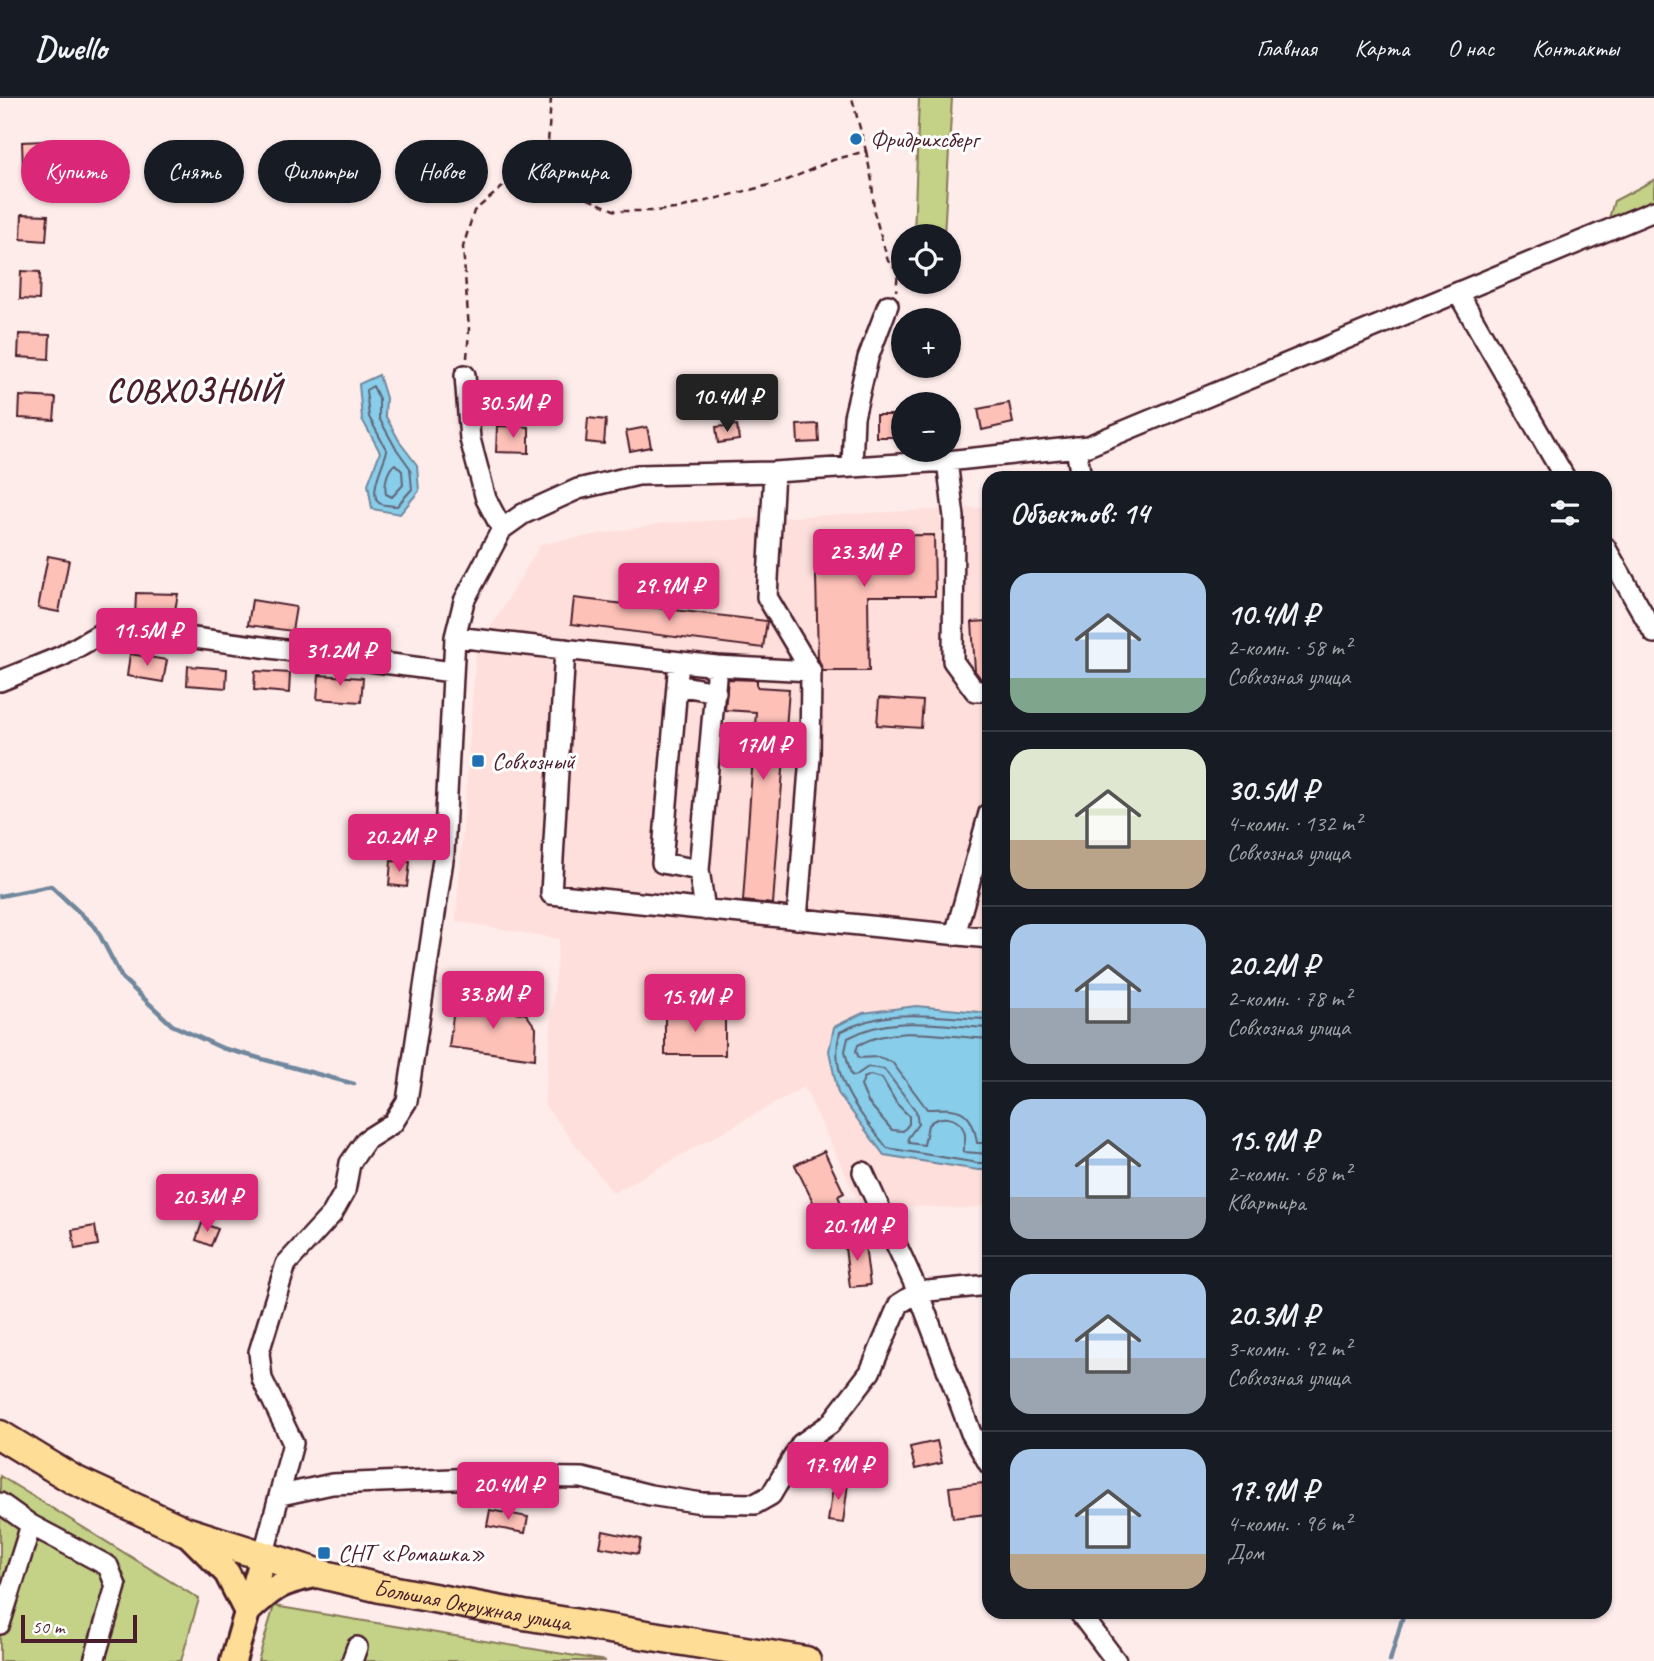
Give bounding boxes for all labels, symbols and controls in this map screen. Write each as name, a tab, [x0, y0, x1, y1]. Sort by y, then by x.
text: Dwello	[35, 27, 107, 69]
text: Главная	[1256, 33, 1317, 63]
text: Карта	[1355, 33, 1409, 63]
text: О нас	[1447, 33, 1494, 63]
text: Контакты	[1532, 33, 1619, 63]
place label: Фридрихсберг	[870, 124, 981, 154]
marker: Фридрихсберг	[848, 131, 864, 147]
chip: Купить	[21, 140, 130, 203]
chip: Снять	[144, 140, 244, 203]
chip: Фильтры	[258, 140, 381, 203]
chip: Новое	[395, 140, 488, 203]
chip: Квартира	[502, 140, 632, 203]
map controls	[891, 224, 961, 462]
button: locate	[891, 224, 961, 294]
button: +	[891, 308, 961, 378]
district label: СОВХОЗНЫЙ	[106, 370, 285, 411]
pin: 10.4M ₽	[662, 374, 792, 434]
pin: 30.5M ₽	[448, 380, 578, 440]
text: 10.4M ₽	[692, 382, 762, 411]
text: 30.5M ₽	[478, 388, 548, 417]
button: −	[891, 392, 961, 462]
text: Объектов: 14	[1010, 494, 1149, 532]
icon: filters	[1546, 494, 1584, 532]
pin: 23.3M ₽	[799, 530, 929, 589]
text: 23.3M ₽	[829, 537, 899, 566]
pin: 29.9M ₽	[604, 564, 734, 623]
text: 29.9M ₽	[634, 571, 704, 600]
text: 10.4M ₽	[1227, 595, 1318, 633]
icon: home	[1066, 601, 1150, 685]
pin: 11.5M ₽	[82, 608, 212, 668]
text: 11.5M ₽	[112, 616, 182, 645]
pin: 31.2M ₽	[275, 628, 405, 688]
text: 2-комн. · 58 m²	[1227, 633, 1351, 662]
text: 31.2M ₽	[305, 636, 375, 665]
text: Совхозная улица	[1227, 662, 1350, 691]
pin: 17M ₽	[714, 722, 812, 782]
text: 17M ₽	[736, 730, 790, 759]
place label: Совхозный	[492, 746, 577, 776]
marker: Совхозный	[470, 753, 486, 769]
text: 30.5M ₽	[1227, 771, 1318, 809]
icon: home	[1066, 777, 1150, 861]
text: 4-комн. · 132 m²	[1227, 809, 1361, 838]
pin: 20.2M ₽	[334, 814, 464, 874]
text: 20.2M ₽	[364, 822, 434, 851]
text: Совхозная улица	[1227, 838, 1350, 867]
text: 20.2M ₽	[1227, 946, 1318, 984]
icon: home	[1066, 952, 1150, 1036]
pin: 33.8M ₽	[428, 972, 558, 1031]
pin: 15.9M ₽	[630, 974, 760, 1034]
text: 33.8M ₽	[458, 979, 528, 1008]
text: 15.9M ₽	[660, 982, 730, 1011]
text: 2-комн. · 78 m²	[1227, 984, 1351, 1013]
text: Совхозная улица	[1227, 1013, 1350, 1042]
text: 15.9M ₽	[1227, 1121, 1317, 1159]
icon: home	[1066, 1127, 1150, 1211]
text: 2-комн. · 68 m²	[1227, 1159, 1351, 1188]
pin: 20.3M ₽	[142, 1174, 272, 1234]
text: 20.3M ₽	[172, 1182, 242, 1211]
text: Квартира	[1227, 1188, 1305, 1217]
pin: 20.1M ₽	[792, 1204, 922, 1263]
text: 20.1M ₽	[822, 1211, 892, 1240]
text: 20.3M ₽	[1227, 1296, 1318, 1334]
icon: home	[1066, 1302, 1150, 1386]
text: 3-комн. · 92 m²	[1227, 1334, 1351, 1363]
text: Совхозная улица	[1227, 1363, 1350, 1392]
pin: 17.9M ₽	[773, 1442, 903, 1502]
text: 17.9M ₽	[803, 1450, 873, 1479]
pin: 20.4M ₽	[443, 1462, 573, 1522]
text: 20.4M ₽	[473, 1470, 543, 1499]
text: 17.9M ₽	[1227, 1471, 1318, 1509]
icon: home	[1066, 1477, 1150, 1561]
text: 4-комн. · 96 m²	[1227, 1509, 1351, 1538]
place label: СНТ «Ромашка»	[338, 1538, 485, 1568]
text: Дом	[1227, 1538, 1264, 1567]
marker: СНТ «Ромашка»	[316, 1545, 332, 1561]
street label: Большая Окружная улица	[372, 1572, 575, 1638]
scale bar	[21, 1612, 136, 1644]
text: 50 m	[32, 1615, 64, 1639]

